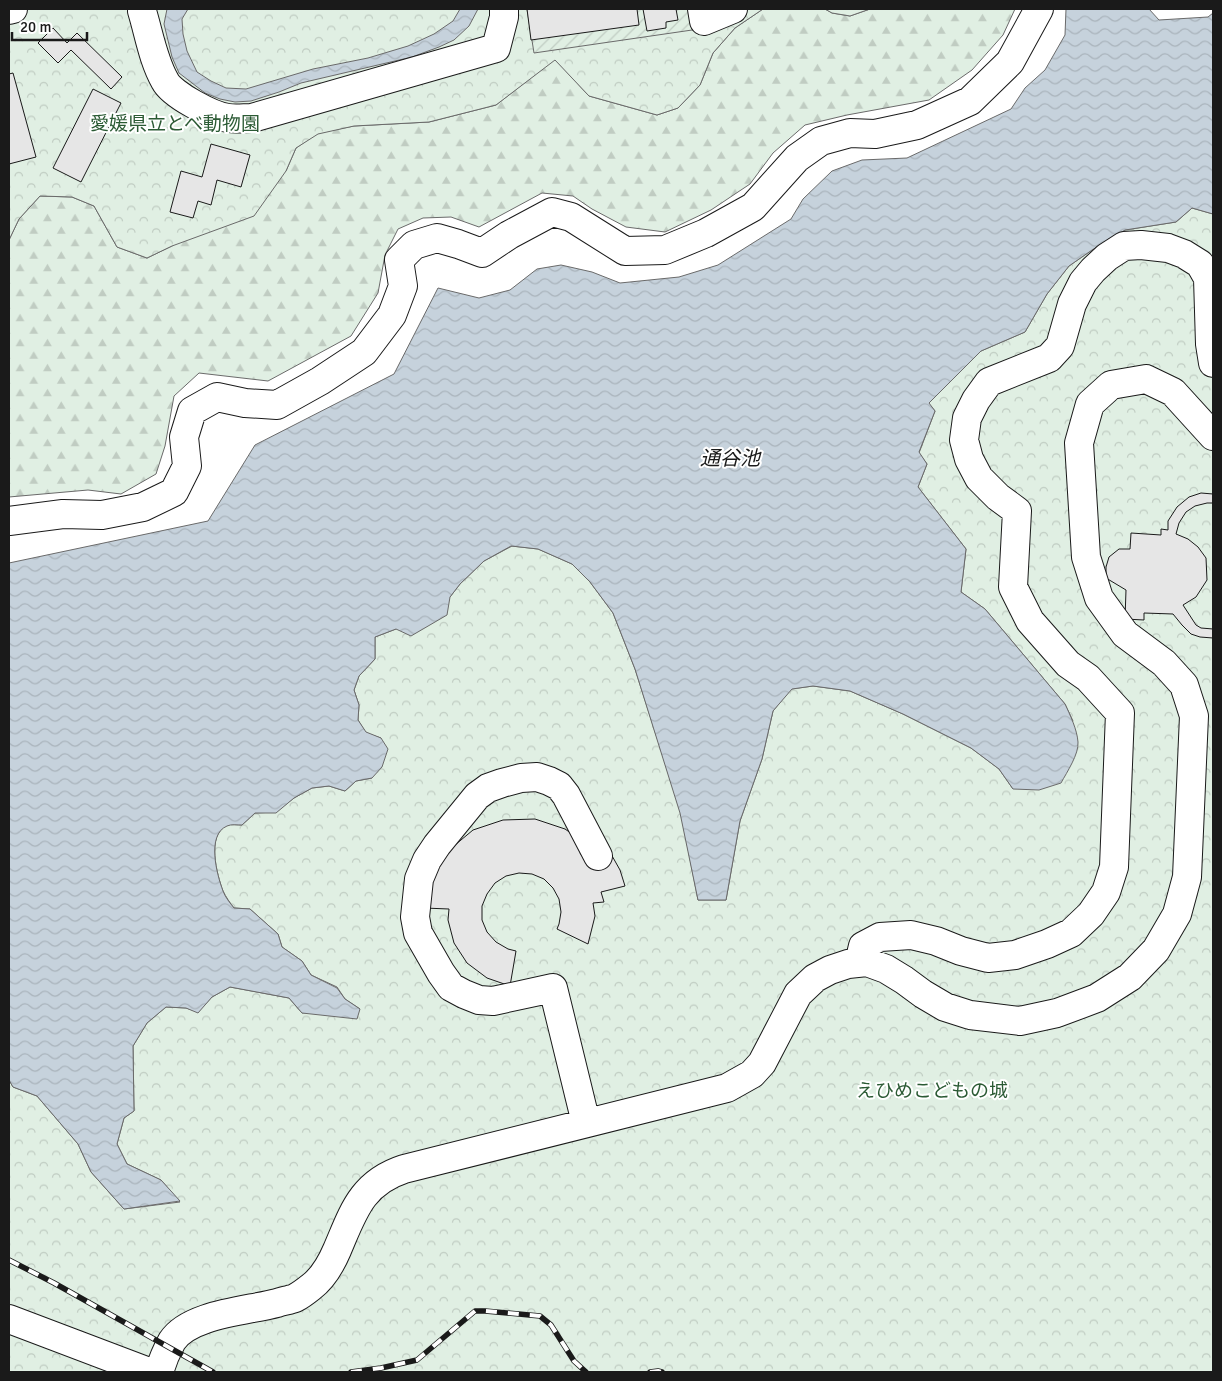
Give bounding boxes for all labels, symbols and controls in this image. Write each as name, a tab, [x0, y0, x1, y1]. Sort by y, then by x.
scale bar	[12, 10, 88, 42]
text: 20 m	[20, 18, 51, 36]
park label: 愛媛県立とべ動物園	[90, 112, 260, 136]
water label: 通谷池	[700, 446, 762, 471]
park label: えひめこどもの城	[856, 1079, 1008, 1103]

